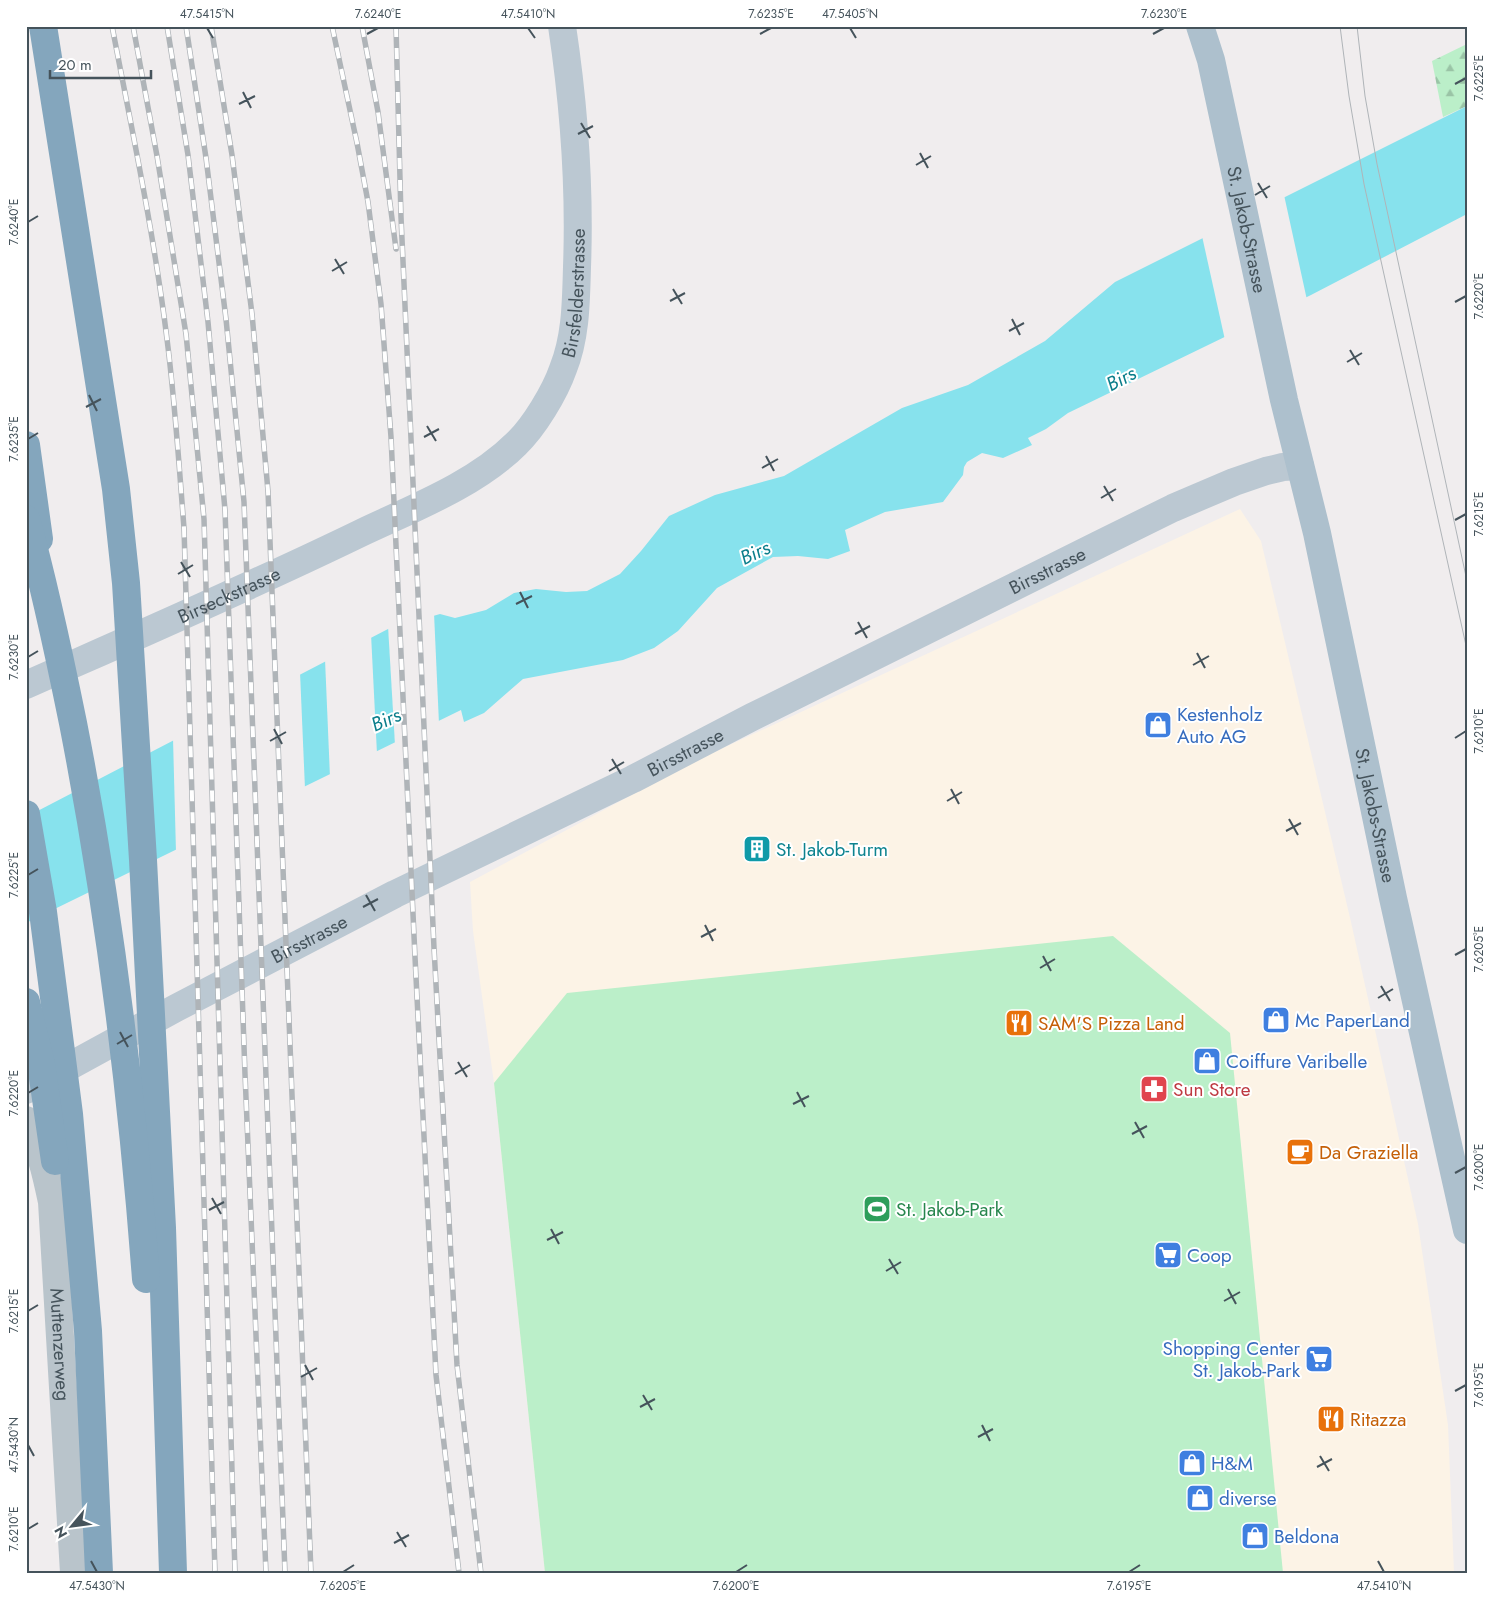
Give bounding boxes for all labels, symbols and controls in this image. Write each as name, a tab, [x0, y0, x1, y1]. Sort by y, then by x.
text: 47.5415°N	[180, 5, 234, 23]
text: 7.6240°E	[355, 5, 401, 23]
text: 47.5410°N	[501, 5, 555, 23]
text: 7.6235°E	[748, 5, 794, 23]
text: 47.5405°N	[822, 5, 878, 23]
text: 7.6230°E	[1141, 5, 1187, 23]
scale bar	[50, 48, 151, 80]
text: 20 m	[58, 54, 92, 76]
text: 7.6225°E	[1470, 55, 1488, 101]
street label: St. Jakob-Strasse	[1221, 163, 1274, 296]
text: 7.6240°E	[5, 199, 23, 245]
street label: Birsfelderstrasse	[554, 228, 591, 361]
text: 7.6220°E	[1470, 273, 1488, 319]
water label: Birs	[1101, 359, 1141, 399]
text: 7.6235°E	[5, 416, 23, 462]
text: 7.6215°E	[1470, 492, 1488, 536]
water label: Birs	[735, 533, 775, 573]
street label: Birsstrasse	[1004, 540, 1090, 601]
street label: Birseckstrasse	[173, 560, 285, 630]
text: 7.6230°E	[5, 634, 23, 680]
water label: Birs	[366, 701, 406, 739]
place label: Kestenholz Auto AG	[1177, 701, 1263, 750]
text: 7.6210°E	[1470, 709, 1488, 753]
shop icon: Kestenholz Auto AG	[1143, 710, 1173, 740]
street label: Birsstrasse	[642, 721, 728, 783]
street label: St. Jakobs-Strasse	[1349, 746, 1403, 885]
building icon: St. Jakob-Turm	[742, 834, 772, 864]
place label: St. Jakob-Turm	[776, 836, 888, 863]
text: 7.6225°E	[5, 852, 23, 898]
street label: Birsstrasse	[266, 908, 352, 970]
text: 7.6205°E	[1470, 926, 1488, 972]
shop icon: Mc PaperLand	[1261, 1005, 1291, 1035]
place label: Mc PaperLand	[1295, 1007, 1410, 1034]
restaurant icon: SAM'S Pizza Land	[1004, 1008, 1034, 1038]
place label: SAM'S Pizza Land	[1038, 1010, 1185, 1037]
shop icon: Coiffure Varibelle	[1192, 1046, 1222, 1076]
place label: Coiffure Varibelle	[1226, 1048, 1367, 1075]
text: 7.6220°E	[5, 1070, 23, 1116]
pharmacy icon: Sun Store	[1139, 1074, 1169, 1104]
place label: Sun Store	[1173, 1076, 1251, 1103]
cafe icon: Da Graziella	[1285, 1137, 1315, 1167]
place label: Da Graziella	[1319, 1139, 1418, 1166]
text: 7.6200°E	[1470, 1144, 1488, 1190]
sports icon: St. Jakob-Park	[862, 1194, 892, 1224]
place label: St. Jakob-Park	[896, 1196, 1004, 1223]
supermarket icon: Coop	[1153, 1240, 1183, 1270]
place label: Coop	[1187, 1242, 1232, 1269]
street label: Muttenzerweg	[44, 1287, 77, 1402]
text: 7.6215°E	[5, 1289, 23, 1333]
place label: Shopping Center St. Jakob-Park	[1162, 1335, 1301, 1384]
supermarket icon: Shopping Center St. Jakob-Park	[1304, 1344, 1334, 1374]
text: 7.6195°E	[1470, 1363, 1488, 1407]
restaurant icon: Ritazza	[1316, 1404, 1346, 1434]
place label: Ritazza	[1350, 1406, 1406, 1433]
text: 47.5430°N	[5, 1417, 23, 1473]
shop icon: H&M	[1177, 1448, 1207, 1478]
place label: H&M	[1211, 1450, 1253, 1477]
shop icon: diverse	[1185, 1483, 1215, 1513]
place label: diverse	[1219, 1485, 1277, 1512]
north arrow	[48, 1502, 98, 1552]
text: 7.6210°E	[5, 1507, 23, 1551]
shop icon: Beldona	[1240, 1521, 1270, 1551]
text: N	[49, 1523, 72, 1542]
place label: Beldona	[1274, 1523, 1339, 1550]
text: 47.5430°N	[69, 1577, 125, 1595]
text: 7.6205°E	[320, 1577, 366, 1595]
text: 7.6200°E	[713, 1577, 759, 1595]
text: 7.6195°E	[1107, 1577, 1151, 1595]
text: 47.5410°N	[1357, 1577, 1411, 1595]

